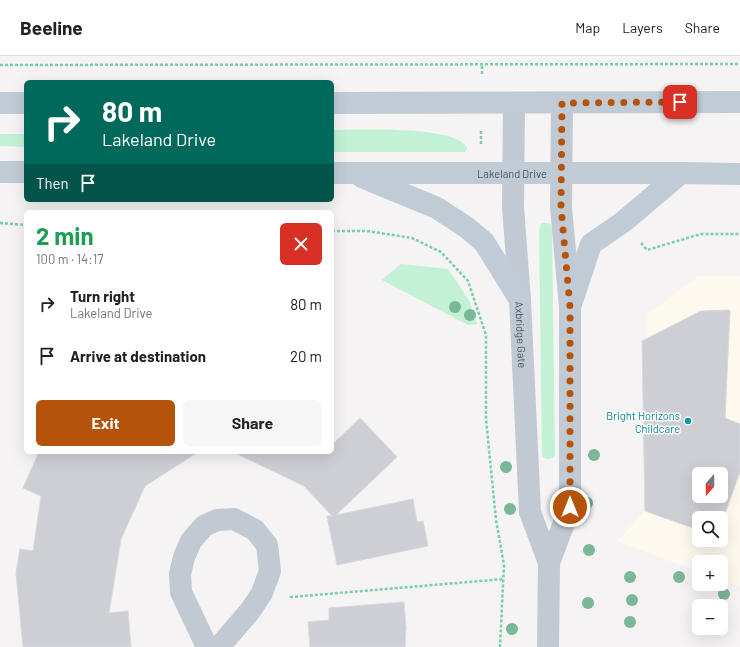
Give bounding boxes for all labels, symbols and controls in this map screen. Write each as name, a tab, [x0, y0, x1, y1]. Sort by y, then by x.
text: Beeline	[20, 16, 83, 39]
text: Map	[575, 19, 600, 36]
text: Layers	[622, 19, 663, 36]
text: Share	[685, 19, 720, 36]
pin	[663, 85, 697, 119]
icon: arrive	[669, 91, 691, 113]
text: 80 m	[102, 94, 162, 128]
icon: right	[36, 96, 88, 148]
text: Lakeland Drive	[102, 128, 216, 150]
street label: Lakeland Drive	[477, 167, 547, 180]
icon: arrive	[77, 172, 99, 194]
text: Then	[36, 174, 69, 192]
text: 2 min	[36, 221, 94, 250]
button: close	[280, 223, 322, 265]
text: 100 m · 14:17	[36, 251, 103, 267]
text: Turn right	[70, 287, 135, 305]
icon: right	[36, 293, 58, 315]
text: 80 m	[290, 295, 322, 313]
street label: Axbridge Gate	[514, 301, 530, 368]
text: Lakeland Drive	[70, 305, 152, 321]
icon: arrive	[36, 345, 58, 367]
text: Arrive at destination	[70, 347, 206, 365]
text: 20 m	[290, 347, 322, 365]
button: Exit	[36, 400, 175, 446]
button: Share	[183, 400, 322, 446]
place label: Bright Horizons Childcare	[606, 409, 680, 435]
marker: Bright Horizons Childcare	[683, 416, 693, 426]
north arrow	[692, 467, 728, 503]
map controls	[692, 467, 728, 635]
position arrow	[549, 486, 591, 528]
button: search	[692, 511, 728, 547]
button: +	[692, 555, 728, 591]
button: −	[692, 599, 728, 635]

